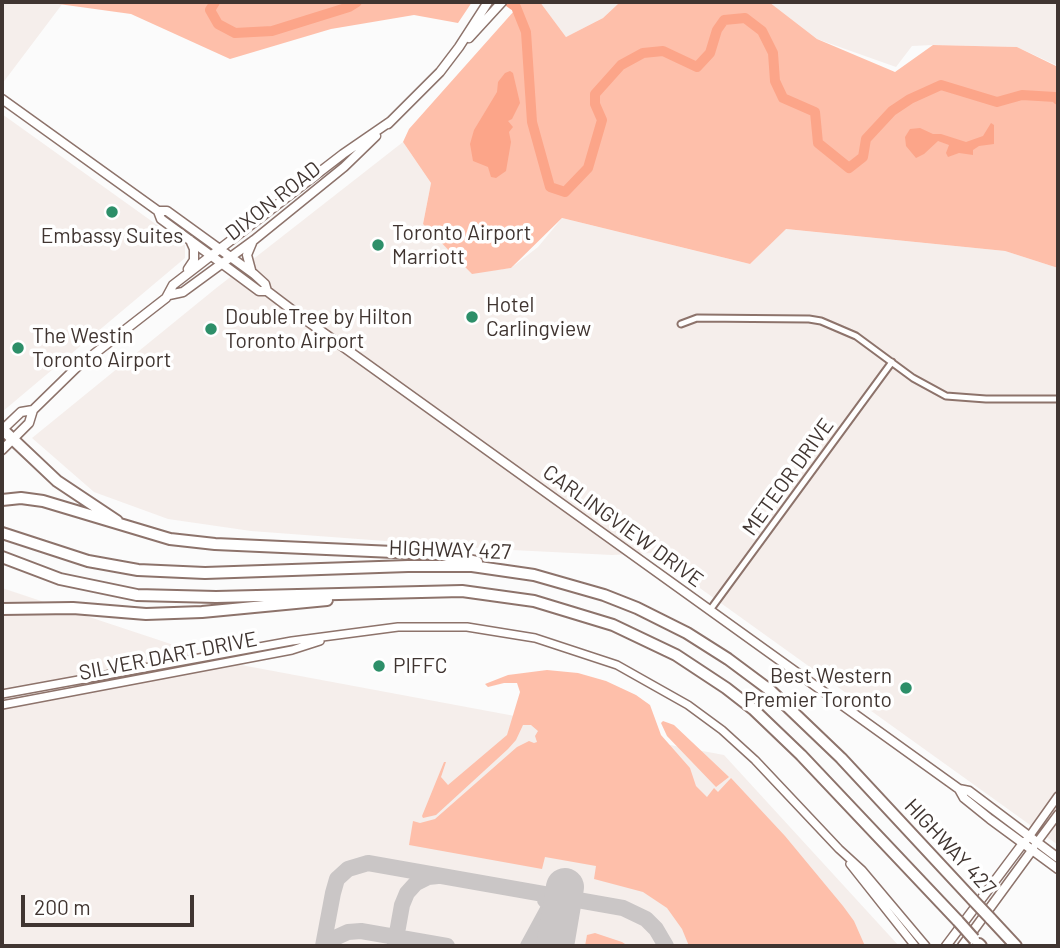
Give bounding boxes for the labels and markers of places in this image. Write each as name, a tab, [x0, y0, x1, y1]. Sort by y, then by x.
marker: Embassy Suites	[104, 204, 120, 220]
place label: Toronto Airport Marriott	[392, 220, 531, 270]
place label: Embassy Suites	[41, 223, 183, 249]
marker: Toronto Airport Marriott	[370, 237, 386, 253]
place label: Hotel Carlingview	[486, 292, 591, 342]
place label: DoubleTree by Hilton Toronto Airport	[225, 304, 412, 354]
marker: Hotel Carlingview	[464, 309, 480, 325]
marker: DoubleTree by Hilton Toronto Airport	[203, 321, 219, 337]
place label: The Westin Toronto Airport	[32, 323, 171, 373]
marker: The Westin Toronto Airport	[10, 340, 26, 356]
place label: PIFFC	[393, 653, 447, 679]
marker: PIFFC	[371, 658, 387, 674]
place label: Best Western Premier Toronto	[744, 663, 892, 713]
marker: Best Western Premier Toronto	[898, 680, 914, 696]

